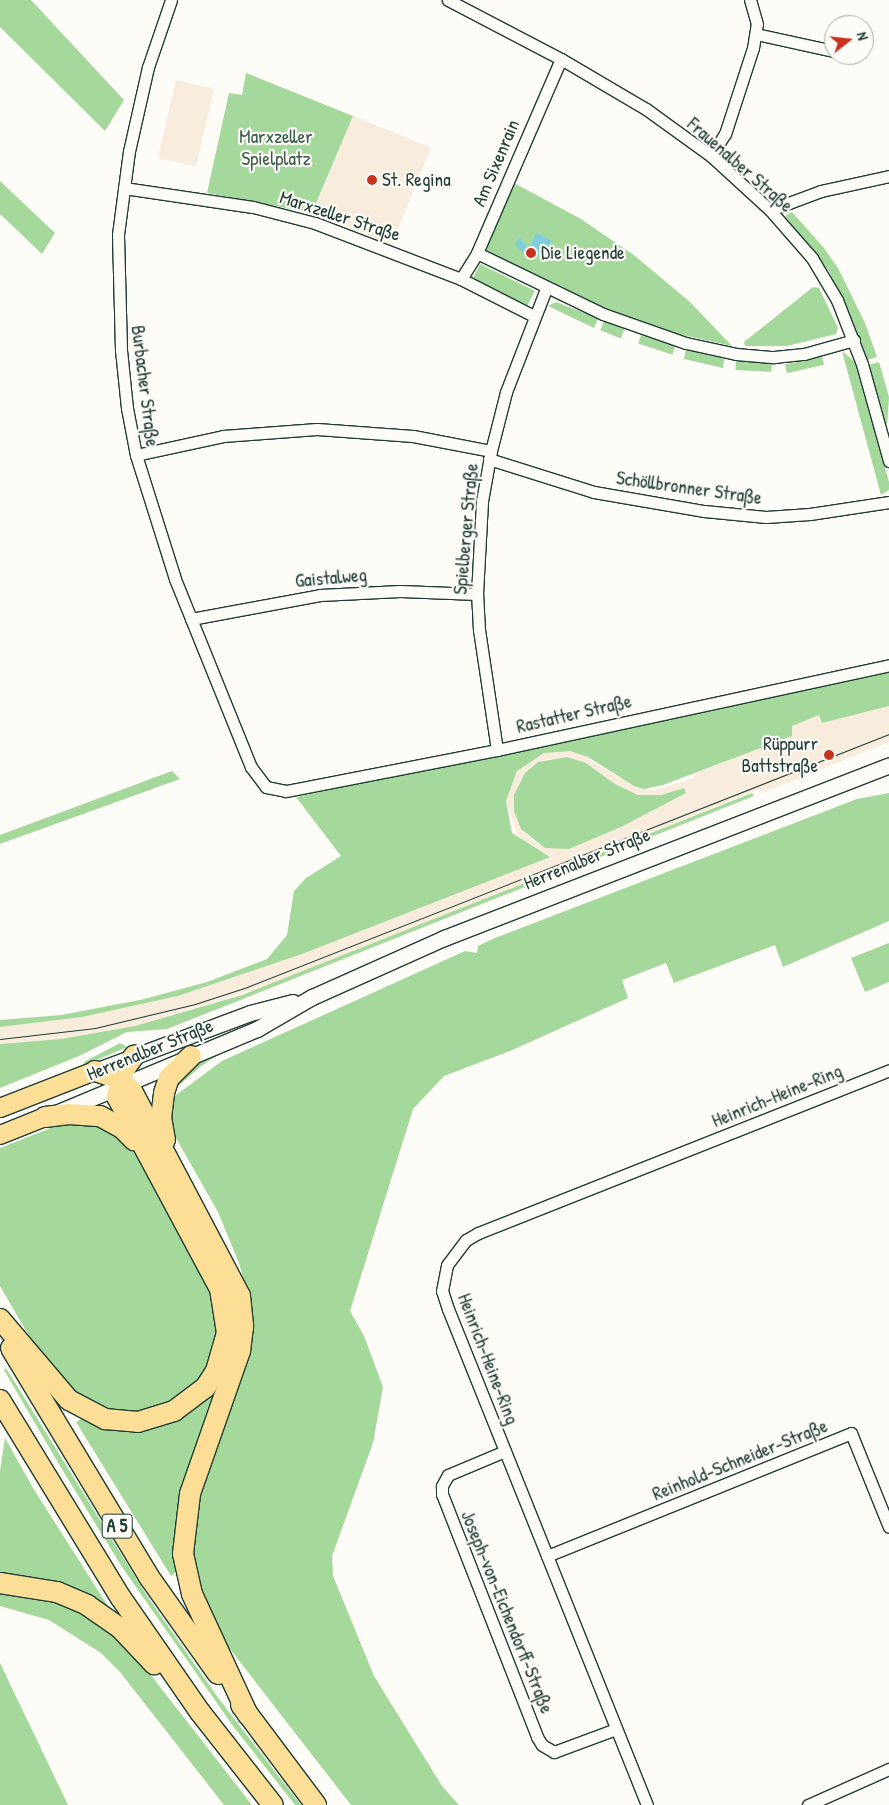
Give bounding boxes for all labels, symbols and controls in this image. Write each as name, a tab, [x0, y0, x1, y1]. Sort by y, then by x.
north arrow	[824, 15, 874, 65]
text: N	[853, 30, 873, 42]
street label: Frauenalber Straße	[682, 113, 798, 217]
street label: Am Sixenrain	[468, 116, 524, 210]
park label: Marxzeller Spielplatz	[239, 126, 313, 170]
place label: St. Regina	[382, 169, 451, 191]
marker: St. Regina	[366, 174, 378, 186]
street label: Marxzeller Straße	[277, 186, 403, 246]
place label: Die Liegende	[541, 242, 625, 264]
marker: Die Liegende	[525, 247, 537, 259]
street label: Burbacher Straße	[126, 324, 164, 448]
street label: Spielberger Straße	[449, 462, 483, 596]
street label: Schöllbronner Straße	[615, 466, 763, 510]
street label: Gaistalweg	[294, 564, 368, 592]
street label: Rastatter Straße	[514, 690, 634, 738]
place label: Rüppurr Battstraße	[742, 733, 818, 777]
marker: Rüppurr Battstraße	[822, 748, 836, 762]
street label: Herrenalber Straße	[520, 823, 654, 895]
street label: Herrenalber Straße	[83, 1014, 217, 1086]
street label: Heinrich-Heine-Ring	[709, 1060, 845, 1132]
street label: Heinrich-Heine-Ring	[453, 1290, 523, 1428]
street label: Reinhold-Schneider-Straße	[649, 1414, 831, 1506]
street label: Joseph-von-Eichendorff-Straße	[456, 1507, 558, 1717]
road number: A 5	[101, 1510, 133, 1542]

